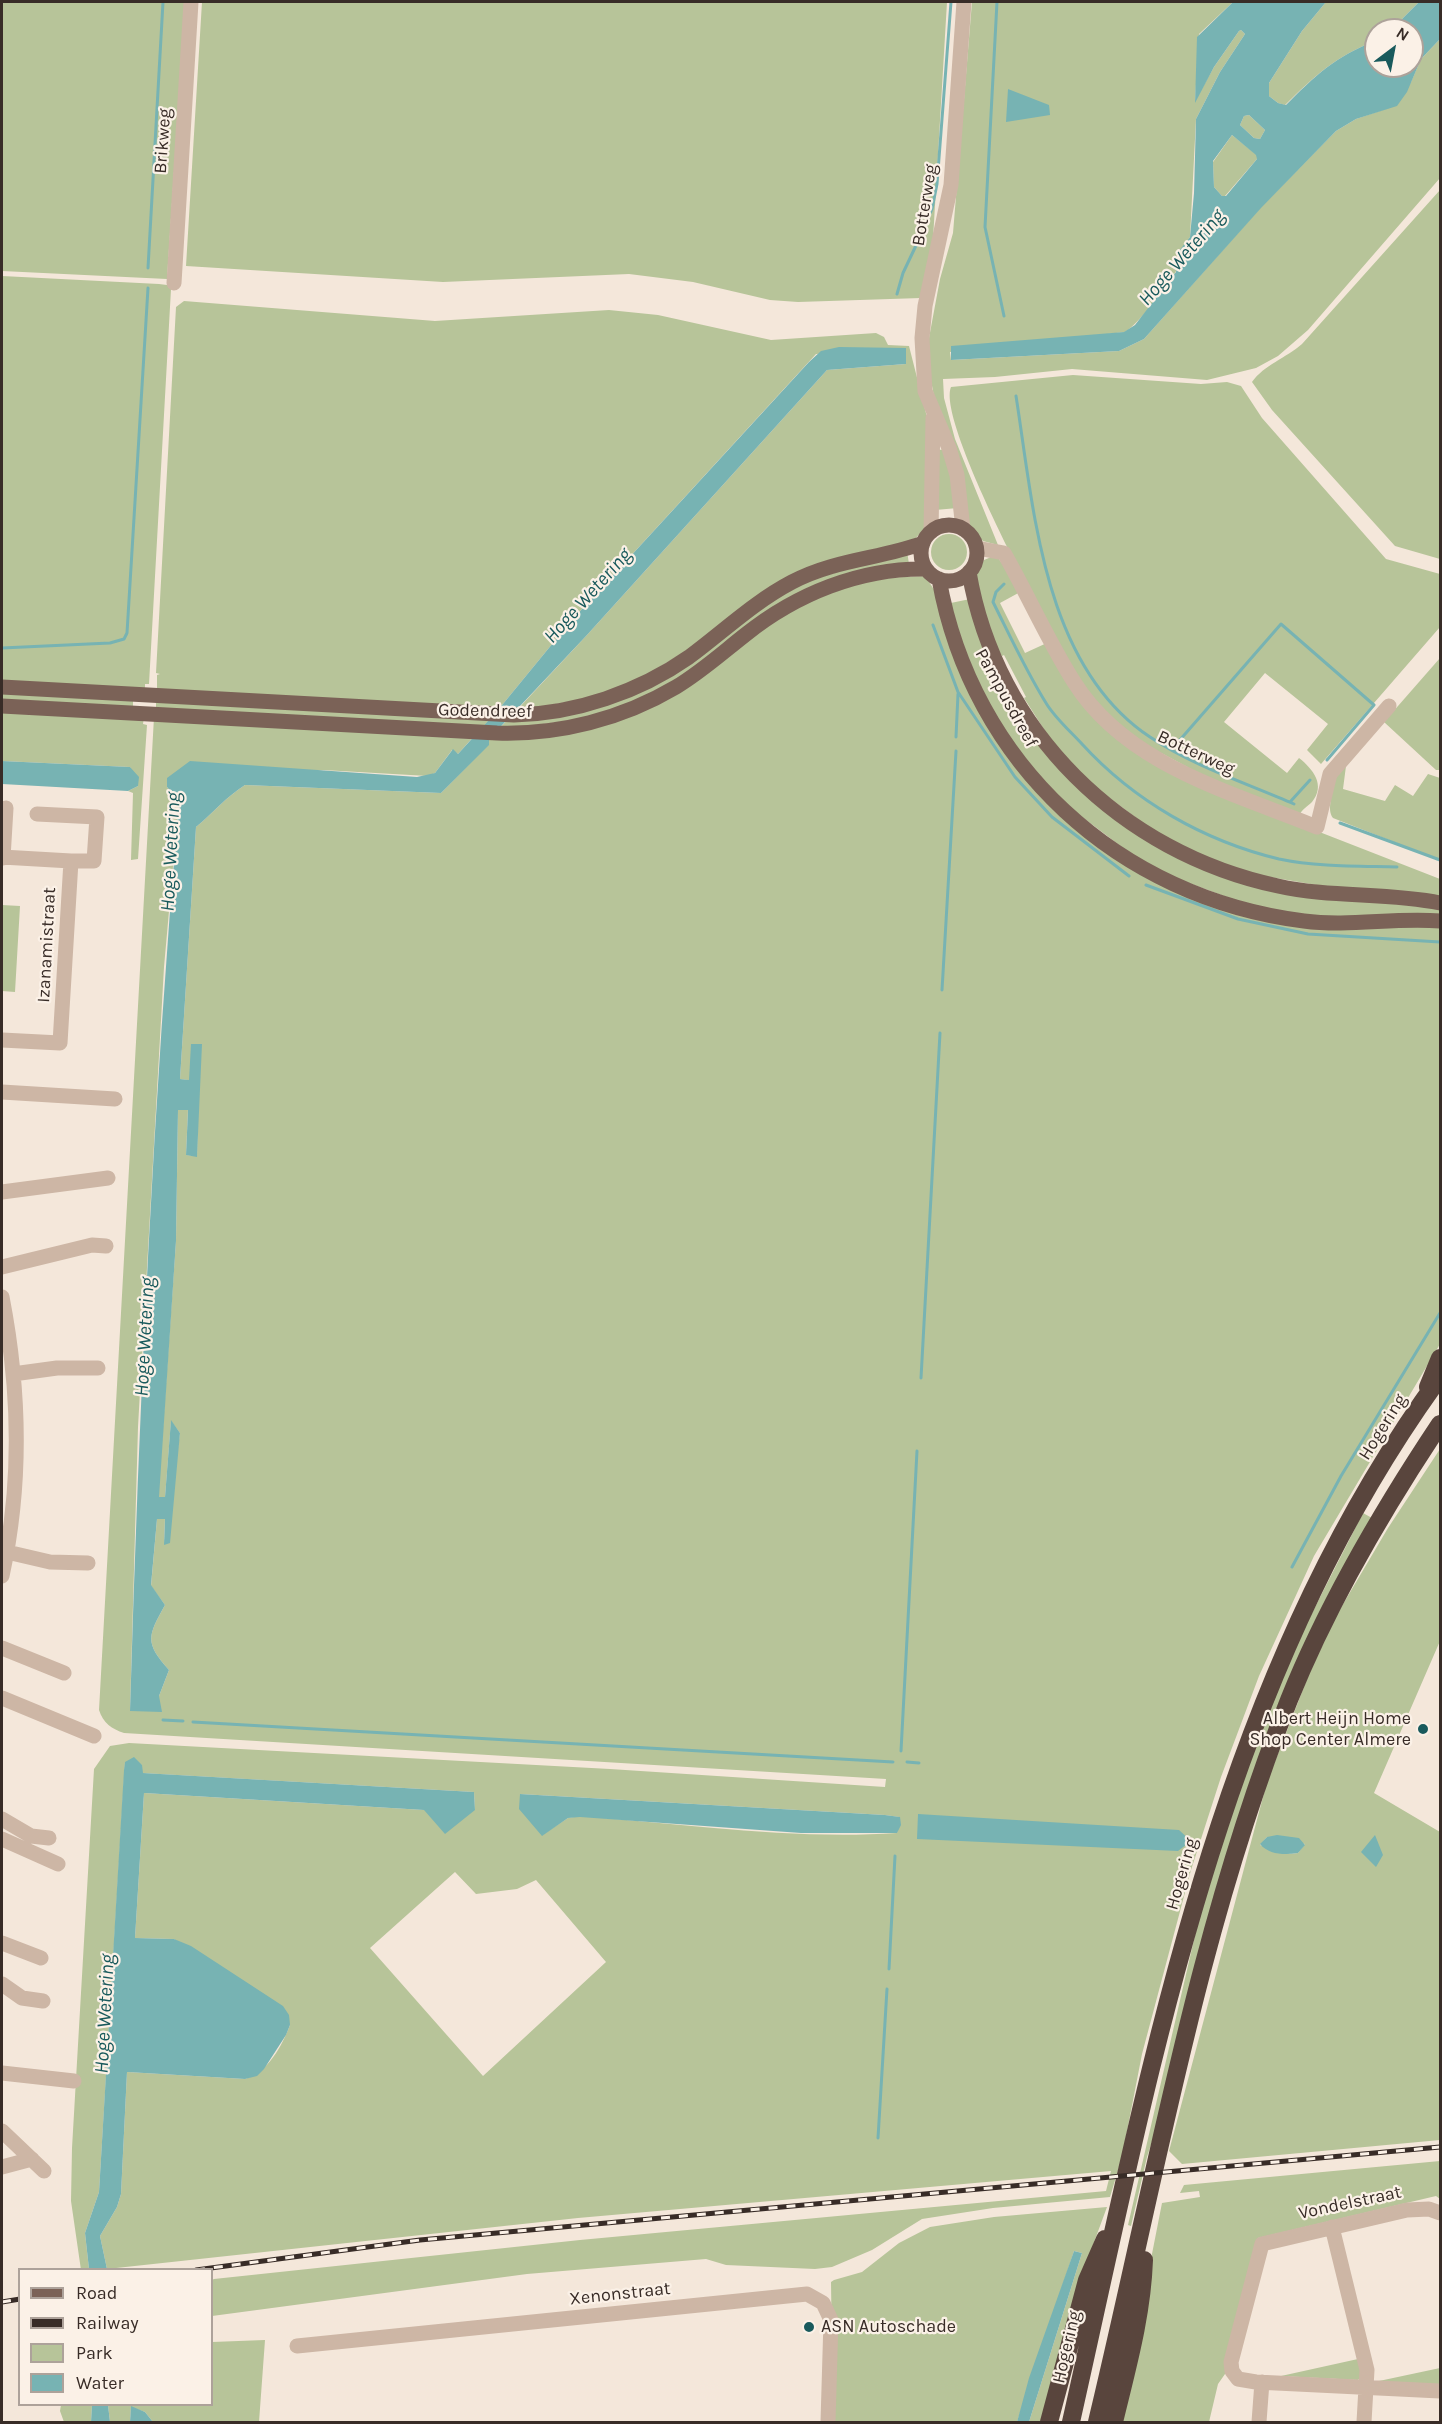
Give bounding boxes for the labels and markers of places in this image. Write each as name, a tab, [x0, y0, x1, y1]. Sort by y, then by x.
place label: Albert Heijn Home Shop Center Almere	[1249, 1708, 1411, 1750]
marker: Albert Heijn Home Shop Center Almere	[1416, 1722, 1430, 1736]
place label: ASN Autoschade	[821, 2316, 956, 2338]
marker: ASN Autoschade	[802, 2320, 816, 2334]

